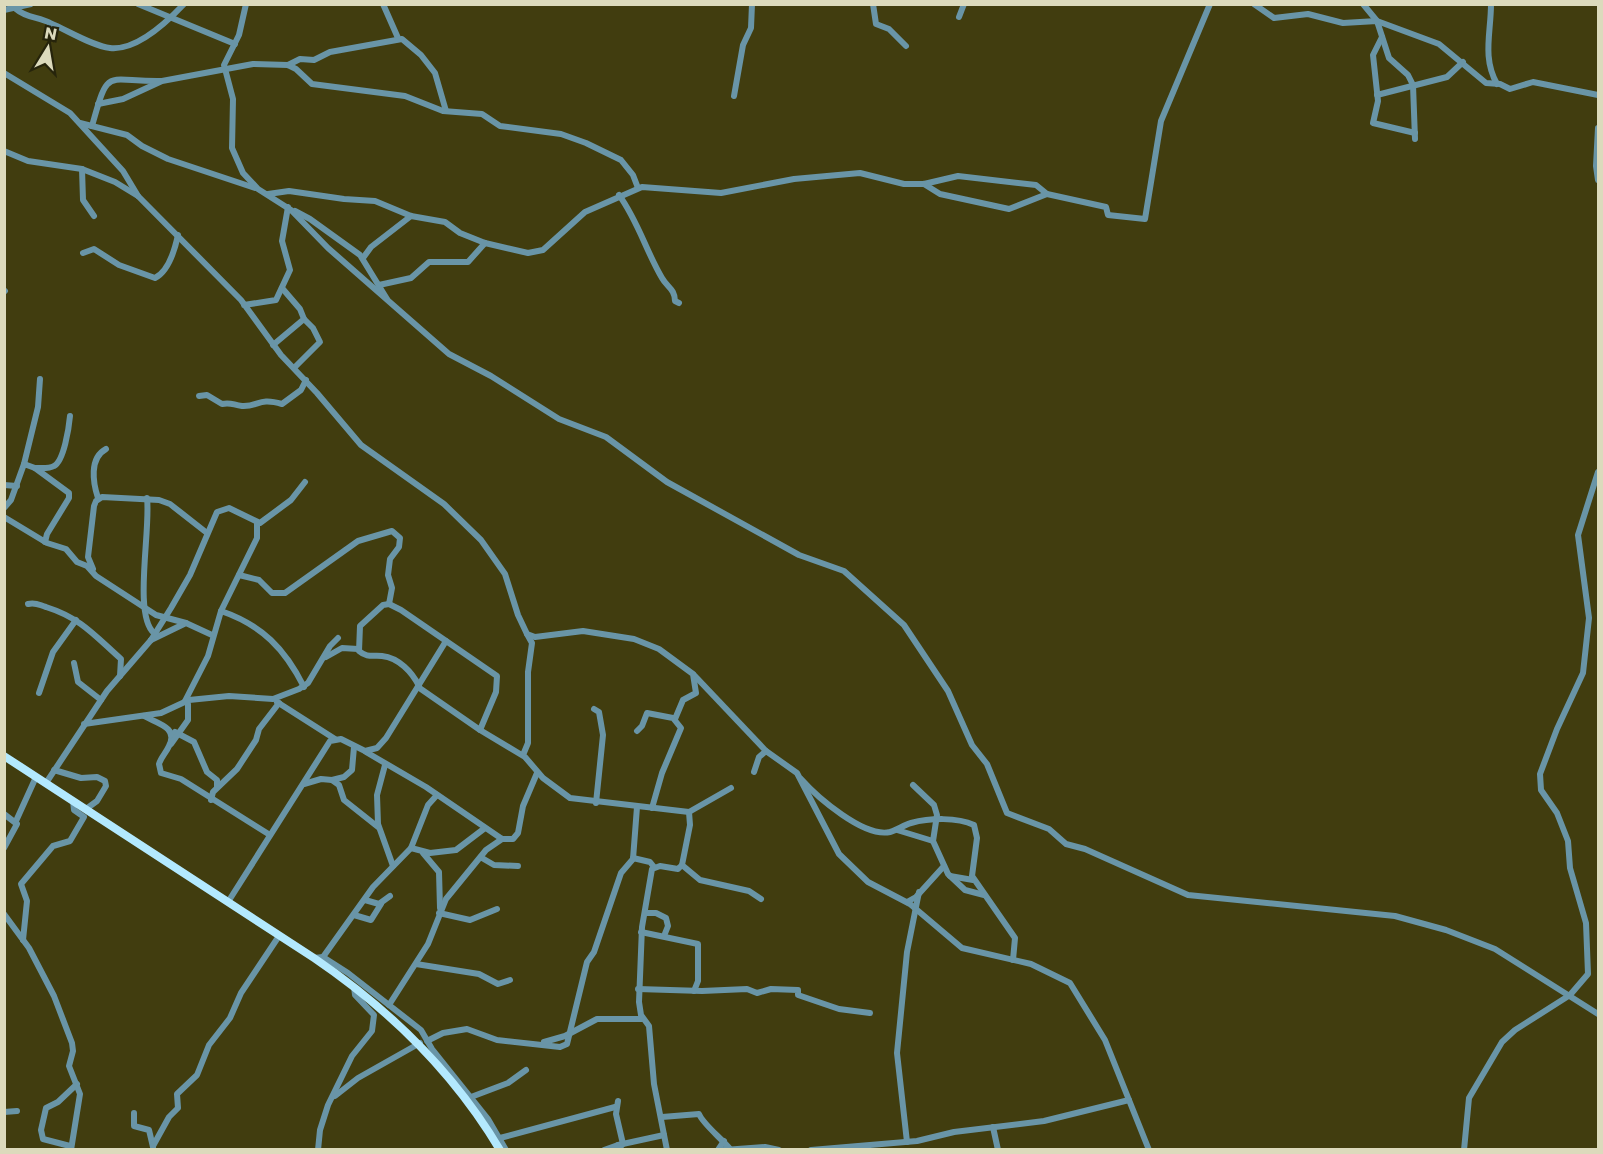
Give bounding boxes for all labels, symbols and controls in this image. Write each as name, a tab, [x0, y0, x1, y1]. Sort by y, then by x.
north arrow	[18, 18, 78, 78]
text: N	[43, 21, 59, 46]

